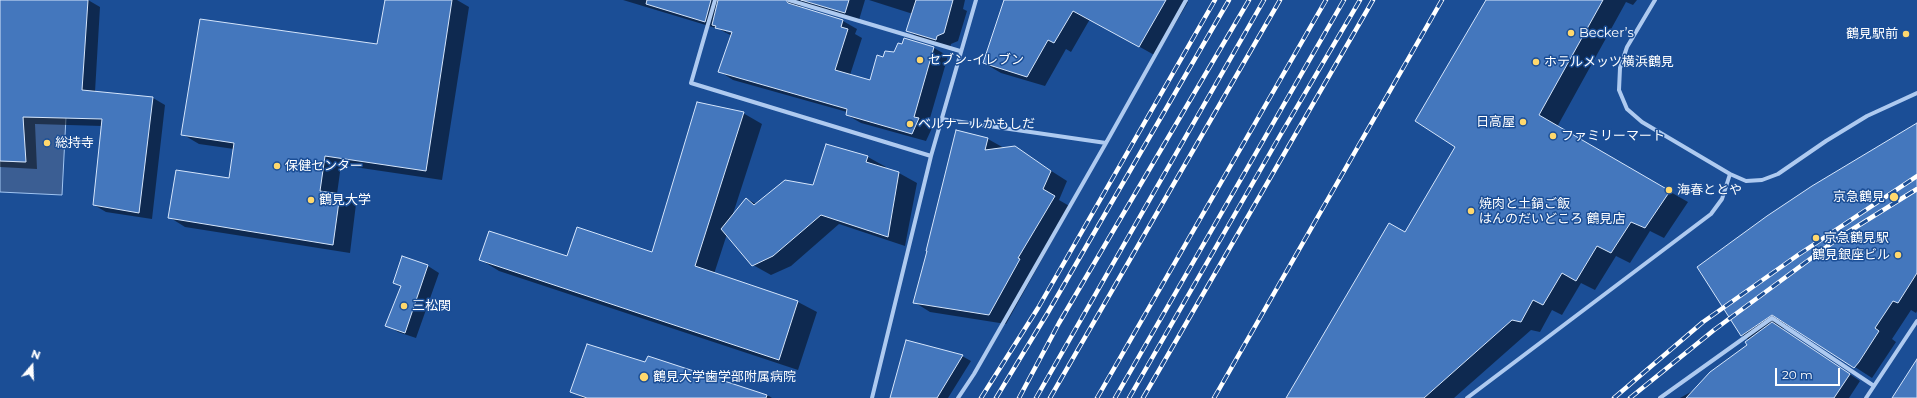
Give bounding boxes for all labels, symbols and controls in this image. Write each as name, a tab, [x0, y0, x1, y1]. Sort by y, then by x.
place label: Becker’s	[1579, 25, 1634, 41]
place label: 鶴見駅前	[1846, 26, 1898, 42]
marker: Becker’s	[1566, 28, 1576, 38]
marker: 鶴見駅前	[1901, 29, 1911, 39]
place label: セブン-イレブン	[928, 52, 1024, 68]
place label: ホテルメッツ横浜鶴見	[1544, 54, 1674, 70]
marker: セブン-イレブン	[915, 55, 925, 65]
marker: ホテルメッツ横浜鶴見	[1531, 57, 1541, 67]
place label: 日高屋	[1476, 114, 1515, 130]
place label: ベルナールかもしだ	[918, 116, 1035, 132]
marker: 日高屋	[1518, 117, 1528, 127]
marker: ベルナールかもしだ	[905, 119, 915, 129]
place label: ファミリーマート	[1561, 128, 1665, 144]
marker: ファミリーマート	[1548, 131, 1558, 141]
place label: 総持寺	[55, 135, 94, 151]
marker: 総持寺	[42, 138, 52, 148]
place label: 保健センター	[285, 158, 363, 174]
marker: 保健センター	[272, 161, 282, 171]
place label: 海春ととや	[1677, 182, 1742, 198]
marker: 海春ととや	[1664, 185, 1674, 195]
place label: 京急鶴見	[1833, 189, 1885, 205]
marker: 京急鶴見	[1888, 191, 1900, 203]
place label: 鶴見大学	[319, 192, 371, 208]
marker: 鶴見大学	[306, 195, 316, 205]
place label: 焼肉と土鍋ご飯 はんのだいどころ 鶴見店	[1479, 196, 1625, 227]
marker: 焼肉と土鍋ご飯 はんのだいどころ 鶴見店	[1466, 206, 1476, 216]
place label: 京急鶴見駅	[1824, 230, 1889, 246]
marker: 京急鶴見駅	[1811, 233, 1821, 243]
place label: 鶴見銀座ビル	[1812, 247, 1890, 263]
marker: 鶴見銀座ビル	[1893, 250, 1903, 260]
place label: 三松関	[412, 298, 451, 314]
marker: 三松関	[399, 301, 409, 311]
north arrow	[12, 346, 52, 386]
text: N	[29, 347, 42, 363]
scale bar	[1777, 360, 1842, 386]
text: 20 m	[1782, 367, 1813, 382]
place label: 鶴見大学歯学部附属病院	[653, 369, 796, 385]
marker: 鶴見大学歯学部附属病院	[638, 371, 650, 383]

